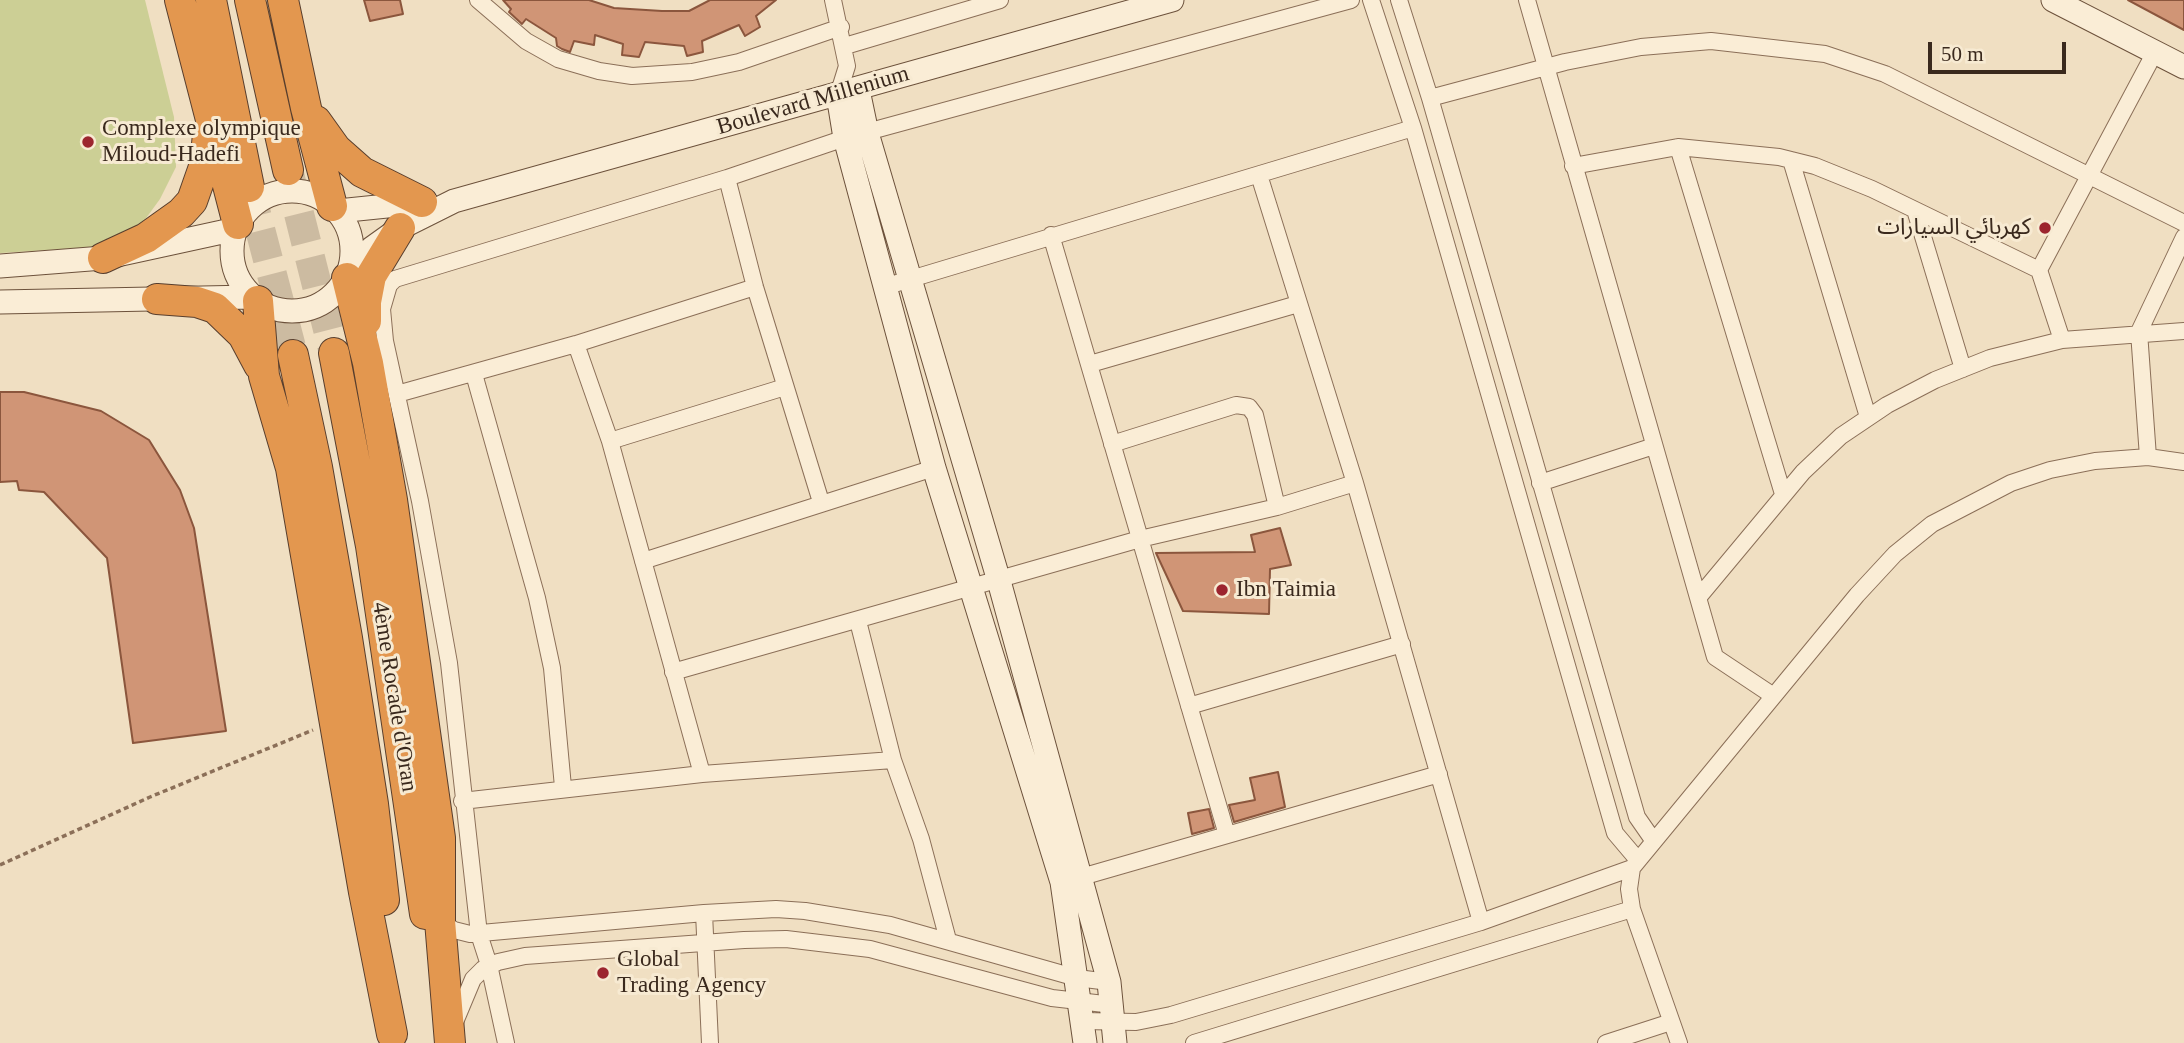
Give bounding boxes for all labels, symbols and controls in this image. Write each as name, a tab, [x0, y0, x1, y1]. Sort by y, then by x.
scale bar	[1932, 28, 2070, 72]
text: 50 m	[1941, 42, 1984, 66]
street label: Boulevard Millenium	[714, 60, 912, 142]
place label: Complexe olympique Miloud-Hadefi	[102, 115, 301, 169]
marker: Complexe olympique Miloud-Hadefi	[80, 134, 96, 150]
place label: كهربائي السيارات	[1877, 214, 2031, 242]
marker: كهربائي السيارات	[2037, 220, 2053, 236]
place label: Ibn Taimia	[1236, 576, 1336, 604]
marker: Ibn Taimia	[1214, 582, 1230, 598]
street label: 4ème Rocade d'Oran	[365, 600, 423, 794]
place label: Global Trading Agency	[617, 946, 766, 1000]
marker: Global Trading Agency	[595, 965, 611, 981]

